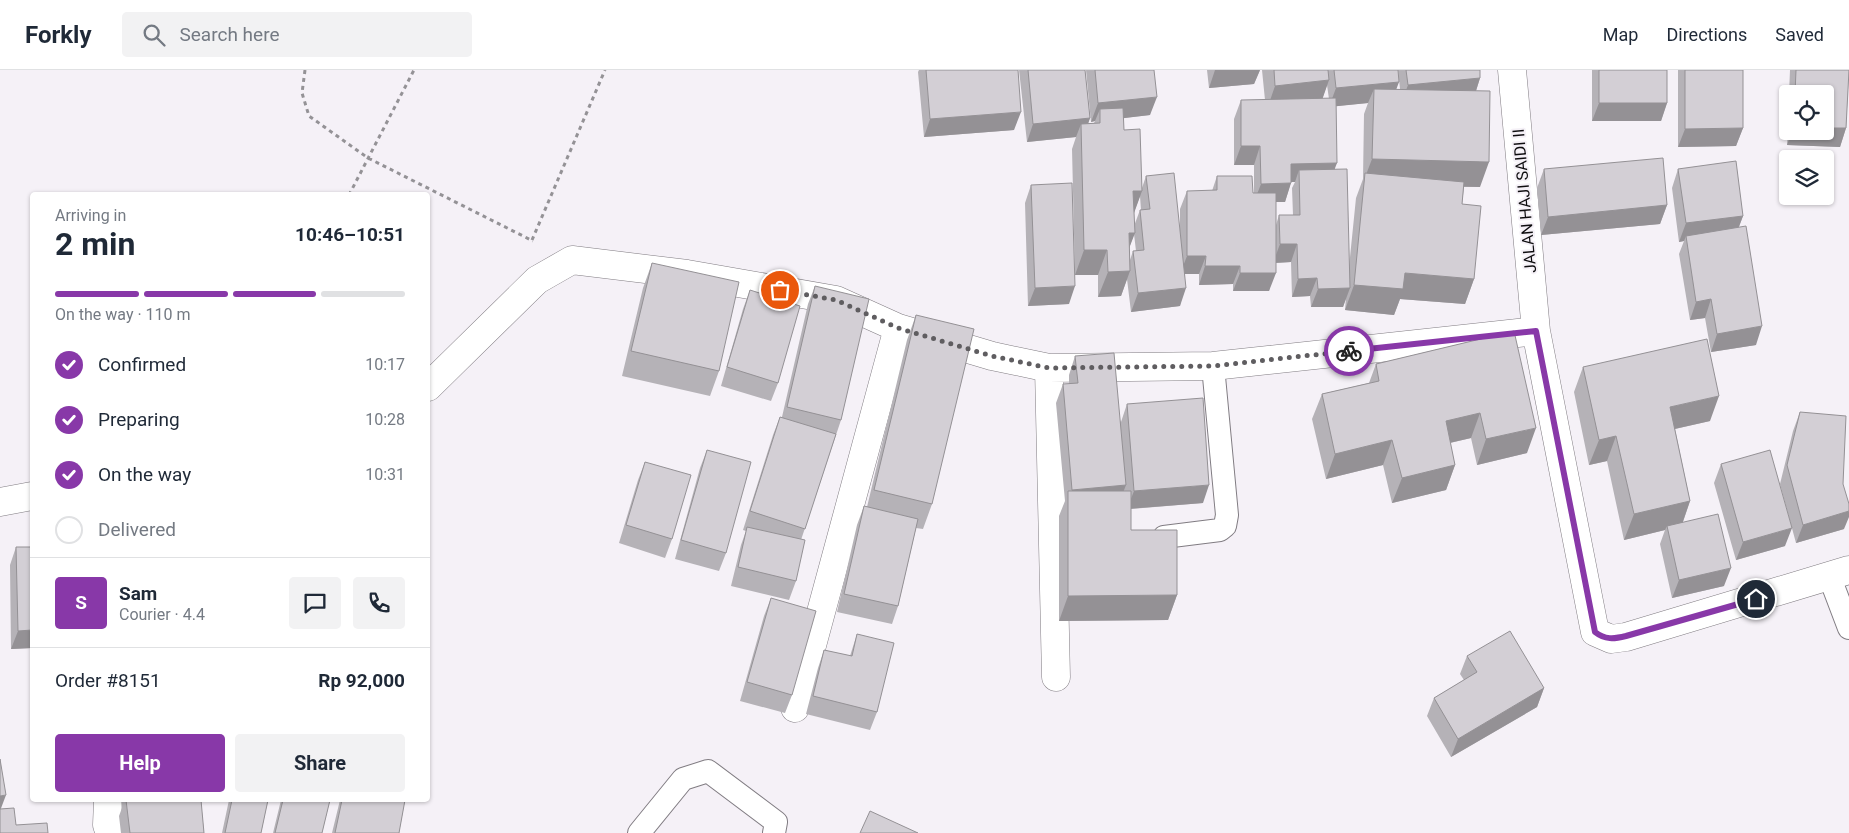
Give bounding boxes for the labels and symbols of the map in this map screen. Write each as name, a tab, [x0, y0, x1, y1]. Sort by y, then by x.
street label: JALAN HAJI SAIDI II	[1509, 128, 1540, 274]
pin	[759, 269, 801, 311]
courier	[1324, 326, 1374, 376]
pin	[1735, 578, 1777, 620]

